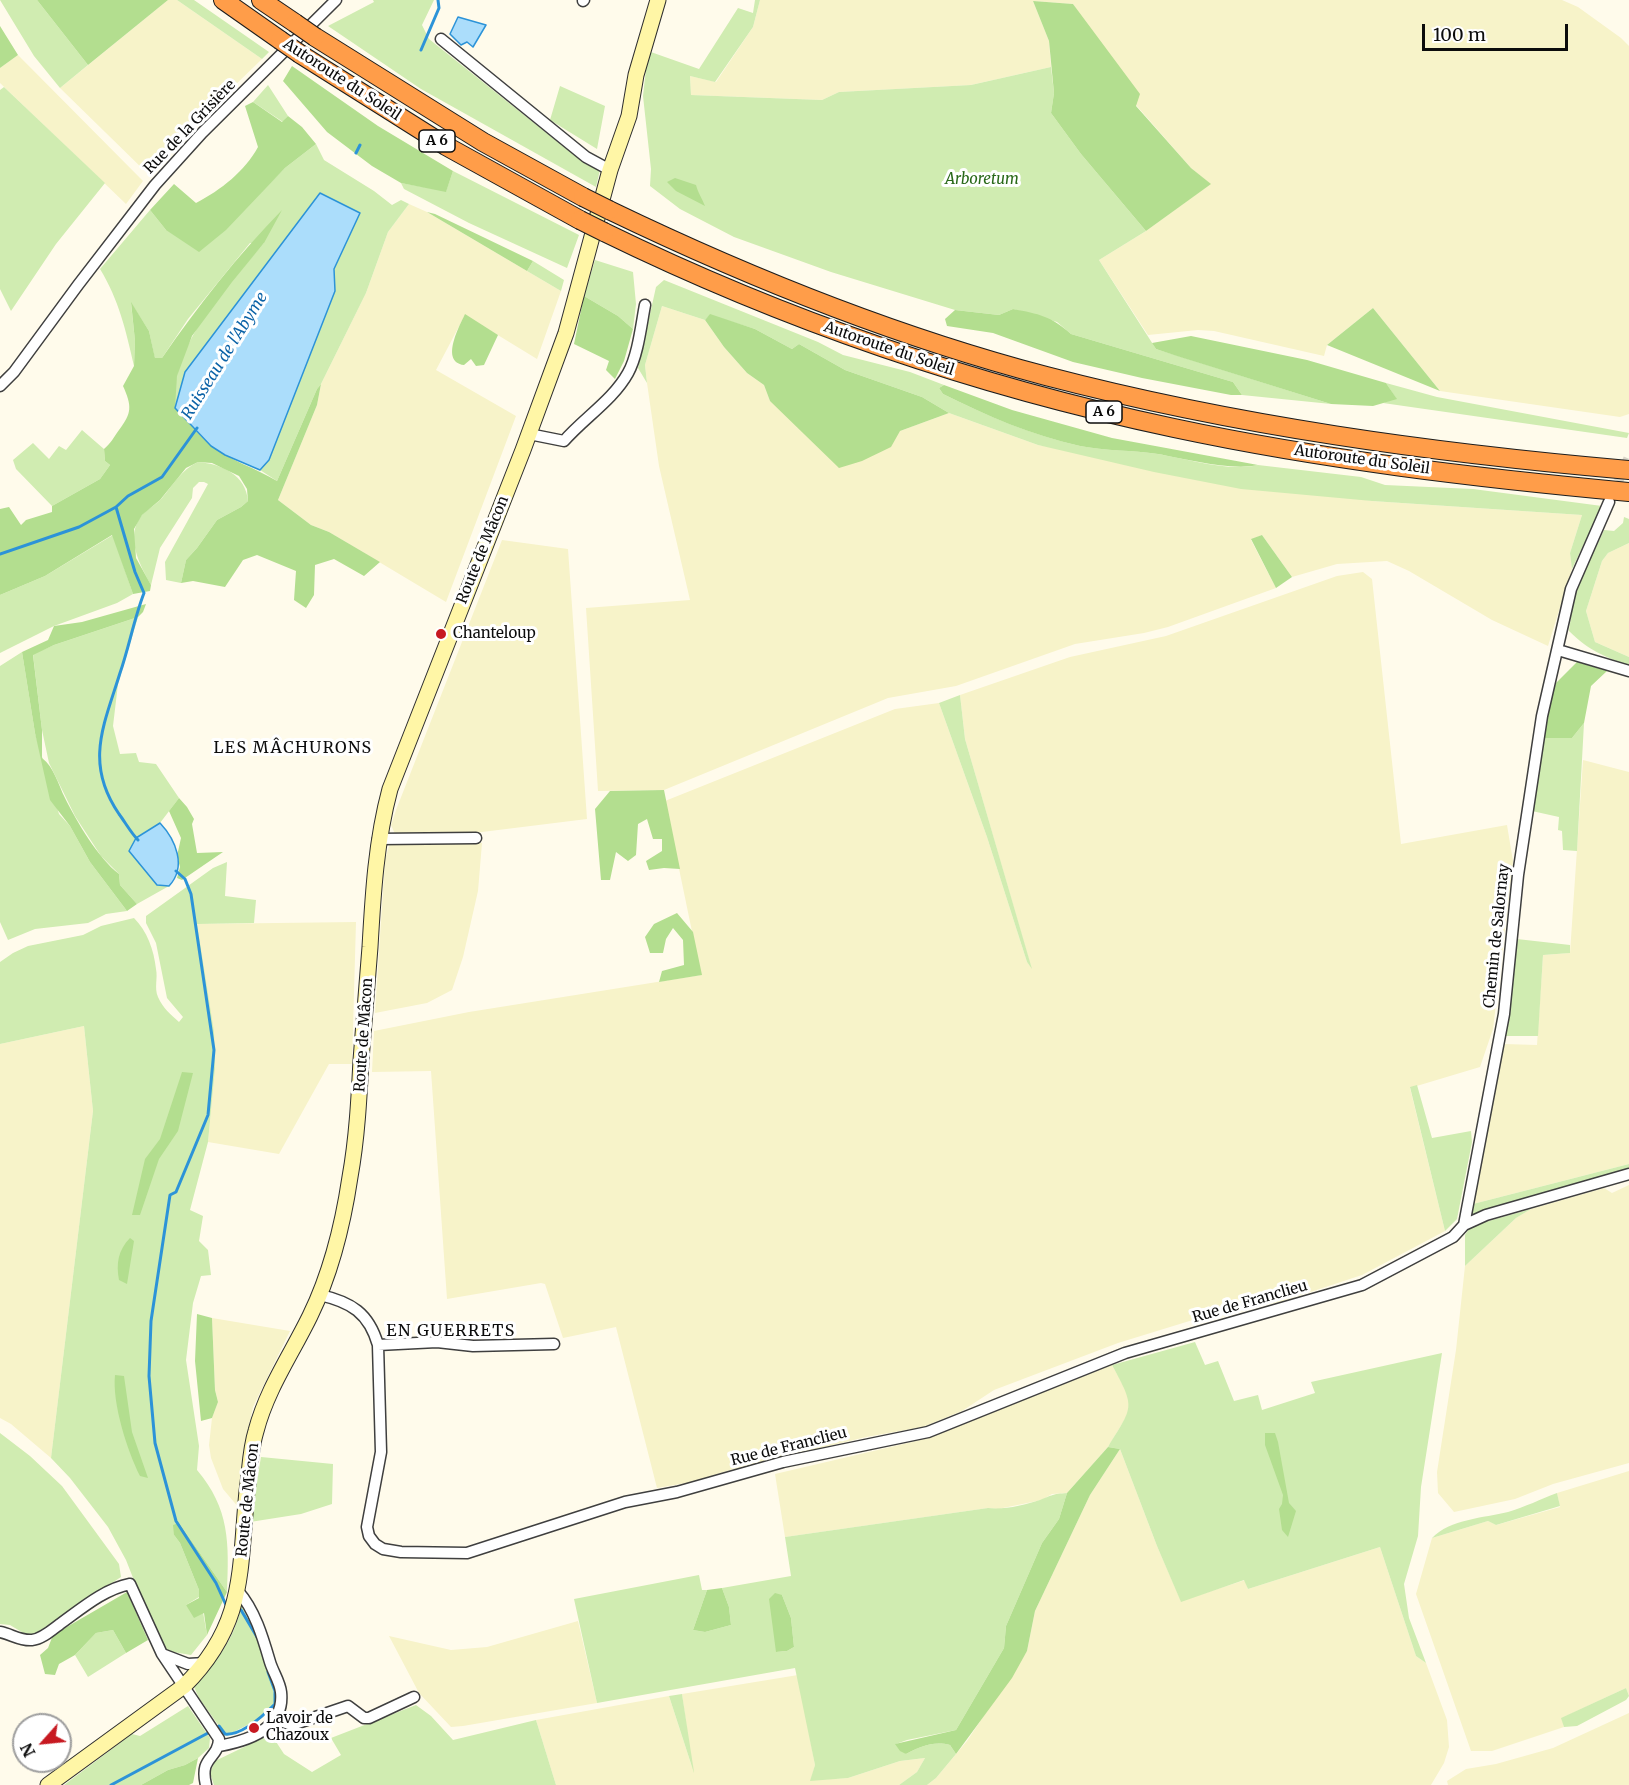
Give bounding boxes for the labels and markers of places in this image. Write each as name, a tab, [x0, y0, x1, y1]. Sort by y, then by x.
place label: Chanteloup	[453, 625, 536, 643]
marker: Chanteloup	[434, 627, 448, 641]
place label: Lavoir de Chazoux	[266, 1710, 333, 1745]
marker: Lavoir de Chazoux	[247, 1721, 261, 1735]

